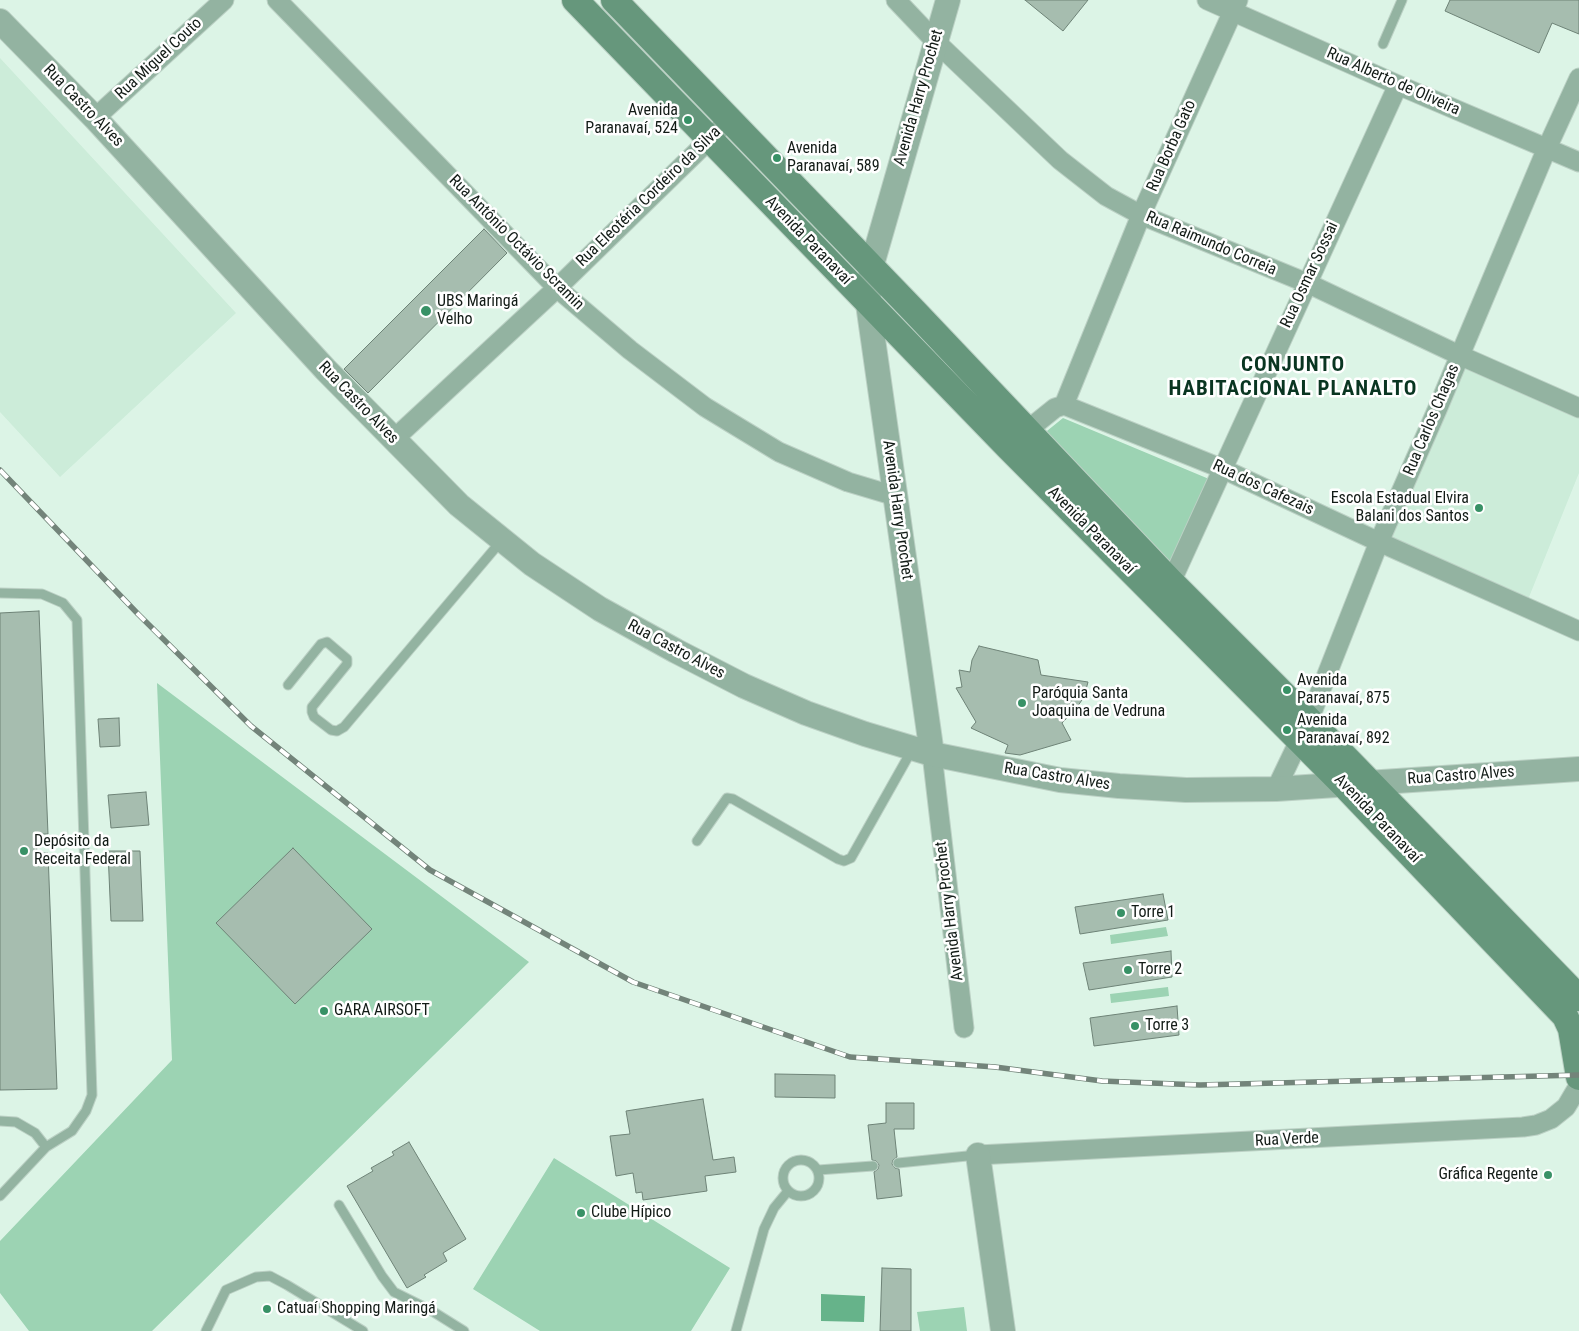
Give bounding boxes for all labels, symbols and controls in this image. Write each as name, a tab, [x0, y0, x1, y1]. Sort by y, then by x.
street label: Rua Miguel Couto	[112, 14, 206, 104]
street label: Avenida Harry Prochet	[890, 28, 948, 168]
street label: Rua Alberto de Oliveira	[1323, 44, 1463, 120]
street label: Rua Castro Alves	[39, 61, 127, 151]
street label: Rua Borba Gato	[1143, 97, 1201, 195]
place label: Avenida Paranavaí, 524	[585, 101, 678, 139]
marker: Avenida Paranavaí, 524	[682, 114, 694, 126]
street label: Rua Eleotéria Cordeiro da Silva	[573, 123, 725, 271]
place label: Avenida Paranavaí, 589	[787, 139, 880, 177]
marker: Avenida Paranavaí, 589	[771, 152, 783, 164]
street label: Rua Antônio Octávio Scramin	[444, 171, 588, 315]
street label: Avenida Paranavaí	[761, 193, 855, 289]
street label: Rua Raimundo Correia	[1143, 208, 1279, 280]
street label: Rua Osmar Sossai	[1277, 219, 1343, 331]
place label: UBS Maringá Velho	[437, 292, 518, 330]
marker: UBS Maringá Velho	[419, 304, 433, 318]
district label: CONJUNTO HABITACIONAL PLANALTO	[1166, 353, 1420, 403]
street label: Rua Castro Alves	[314, 358, 402, 448]
street label: Rua Carlos Chagas	[1400, 361, 1464, 479]
street label: Avenida Harry Prochet	[878, 439, 916, 581]
street label: Rua dos Cafezais	[1209, 456, 1317, 520]
street label: Avenida Paranavaí	[1043, 483, 1139, 579]
place label: Escola Estadual Elvira Balani dos Santos	[1331, 489, 1469, 527]
marker: Escola Estadual Elvira Balani dos Santos	[1473, 502, 1485, 514]
street label: Rua Castro Alves	[624, 616, 728, 684]
place label: Avenida Paranavaí, 875	[1297, 671, 1390, 709]
place label: Paróquia Santa Joaquina de Vedruna	[1032, 684, 1165, 722]
marker: Avenida Paranavaí, 875	[1281, 684, 1293, 696]
marker: Paróquia Santa Joaquina de Vedruna	[1016, 697, 1028, 709]
place label: Avenida Paranavaí, 892	[1297, 711, 1390, 749]
marker: Avenida Paranavaí, 892	[1281, 724, 1293, 736]
street label: Rua Castro Alves	[1003, 759, 1111, 795]
street label: Rua Castro Alves	[1407, 763, 1515, 789]
street label: Avenida Paranavaí	[1330, 771, 1424, 867]
place label: Depósito da Receita Federal	[34, 832, 131, 870]
street label: Avenida Harry Prochet	[932, 840, 968, 982]
marker: Depósito da Receita Federal	[18, 845, 30, 857]
place label: Torre 1	[1131, 903, 1175, 923]
marker: Torre 1	[1115, 907, 1127, 919]
place label: Torre 2	[1138, 960, 1182, 980]
marker: Torre 2	[1122, 964, 1134, 976]
place label: GARA AIRSOFT	[334, 1001, 430, 1021]
marker: GARA AIRSOFT	[318, 1005, 330, 1017]
place label: Torre 3	[1145, 1016, 1189, 1036]
marker: Torre 3	[1129, 1020, 1141, 1032]
street label: Rua Verde	[1255, 1129, 1319, 1151]
place label: Gráfica Regente	[1438, 1165, 1538, 1185]
marker: Gráfica Regente	[1542, 1169, 1554, 1181]
place label: Clube Hípico	[591, 1203, 671, 1223]
marker: Clube Hípico	[575, 1207, 587, 1219]
place label: Catuaí Shopping Maringá	[277, 1299, 436, 1319]
marker: Catuaí Shopping Maringá	[261, 1303, 273, 1315]

